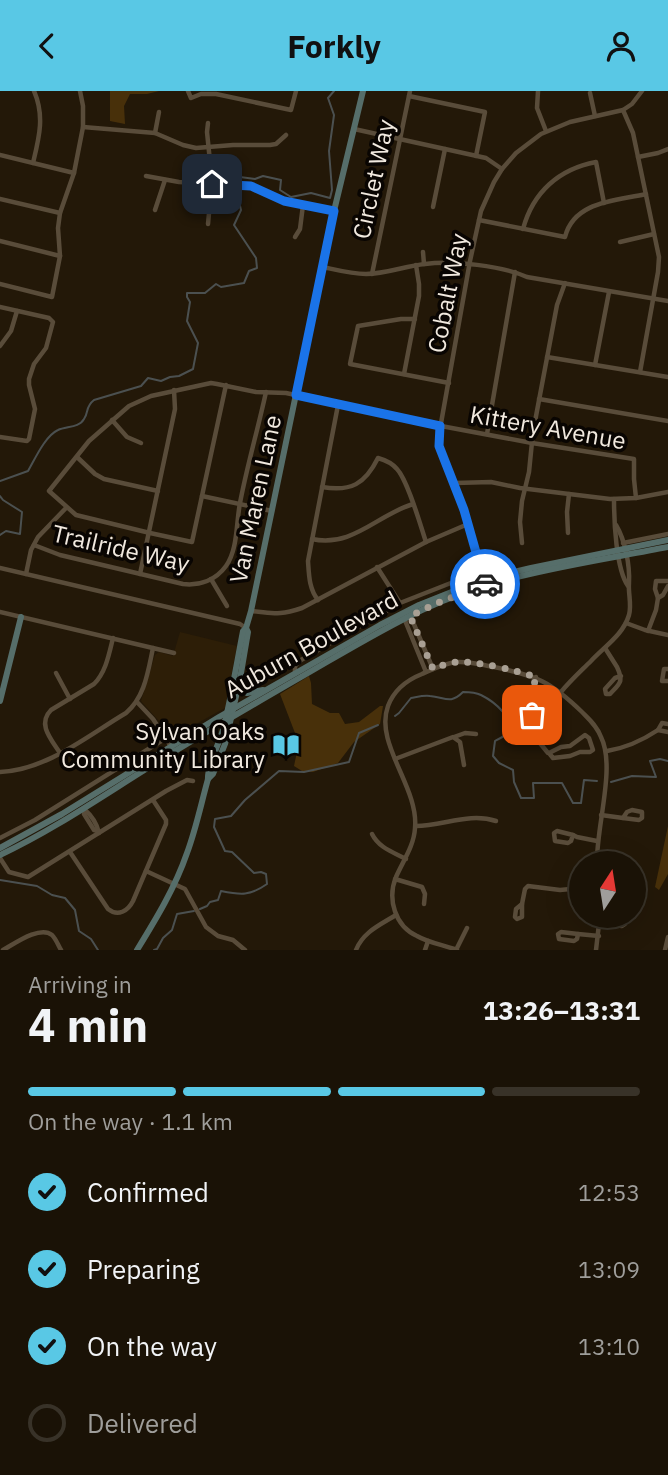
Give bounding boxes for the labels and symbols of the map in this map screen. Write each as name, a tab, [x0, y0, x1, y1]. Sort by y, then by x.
street label: Circlet Way	[345, 116, 401, 242]
pin	[182, 154, 242, 214]
street label: Cobalt Way	[420, 230, 474, 356]
street label: Kittery Avenue	[468, 398, 628, 456]
street label: Van Maren Lane	[222, 412, 288, 586]
street label: Trailride Way	[49, 517, 193, 579]
courier	[450, 549, 520, 619]
street label: Auburn Boulevard	[218, 583, 404, 705]
pin	[502, 685, 562, 745]
place label: Sylvan Oaks Community Library	[61, 715, 265, 775]
library icon: Sylvan Oaks Community Library	[271, 730, 301, 760]
north arrow	[569, 851, 646, 927]

